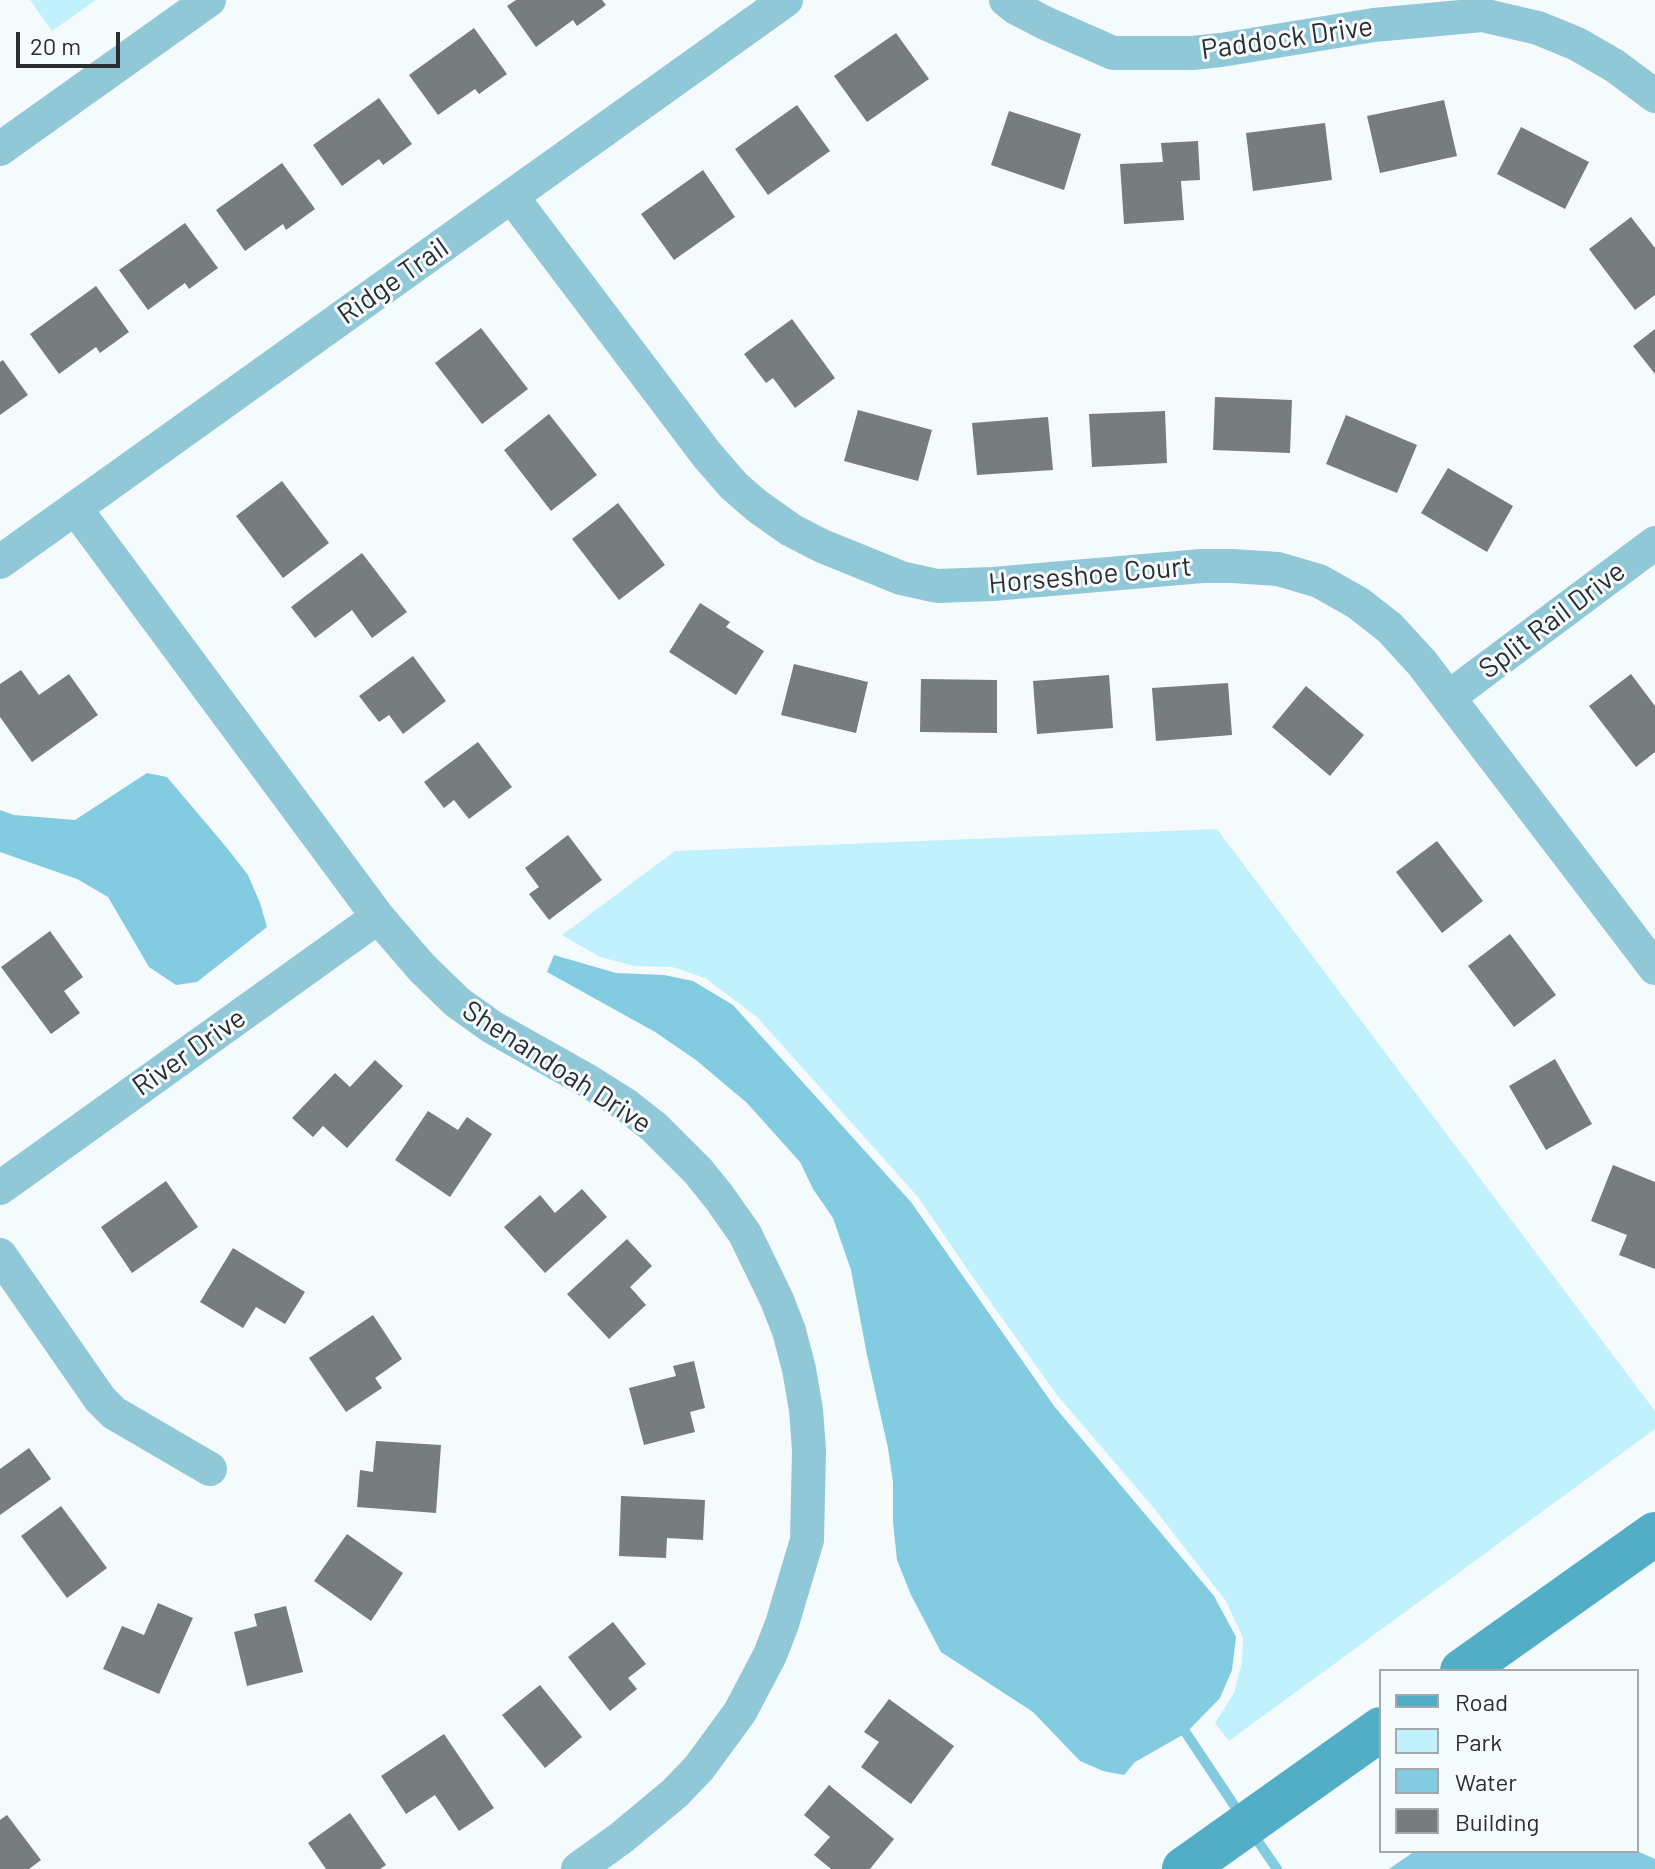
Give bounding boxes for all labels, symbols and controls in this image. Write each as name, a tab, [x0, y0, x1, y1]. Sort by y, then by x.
street label: Paddock Drive	[1199, 9, 1375, 67]
scale bar	[20, 16, 124, 66]
text: 20 m	[30, 31, 81, 60]
street label: Ridge Trail	[331, 231, 455, 331]
street label: Horseshoe Court	[987, 549, 1193, 601]
street label: Split Rail Drive	[1472, 554, 1632, 686]
street label: Shenandoah Drive	[456, 993, 658, 1141]
street label: River Drive	[126, 1001, 252, 1103]
legend	[1379, 1669, 1639, 1853]
text: Road	[1455, 1687, 1508, 1716]
text: Park	[1455, 1727, 1502, 1756]
text: Water	[1455, 1767, 1517, 1796]
text: Building	[1455, 1807, 1539, 1836]

